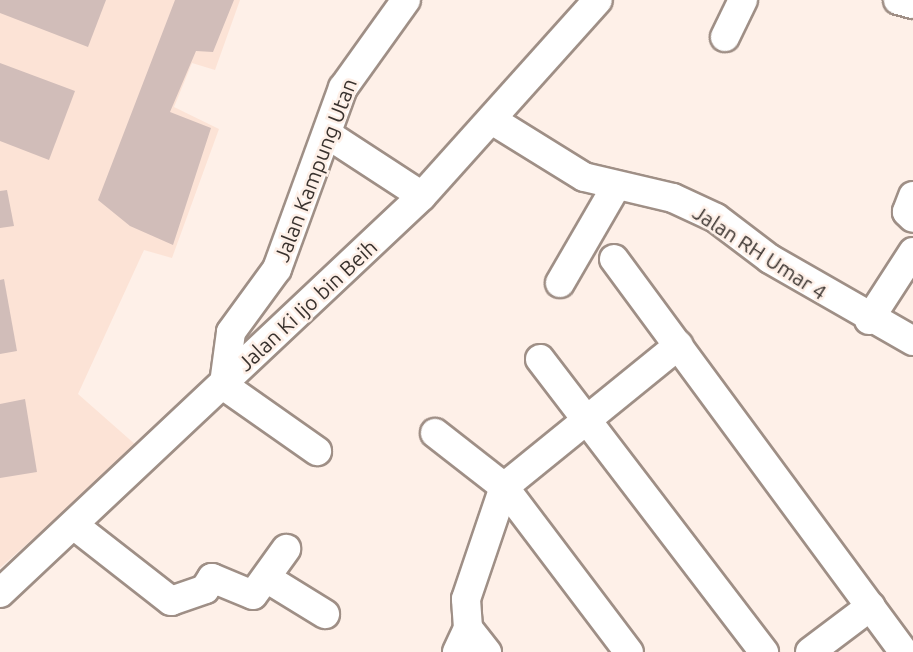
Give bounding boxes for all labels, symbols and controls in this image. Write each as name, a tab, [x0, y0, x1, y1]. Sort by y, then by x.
street label: Jalan Kampung Utan	[268, 75, 362, 265]
street label: Jalan RH Umar 4	[688, 199, 832, 305]
street label: Jalan Ki Ijo bin Beih	[232, 234, 382, 376]

